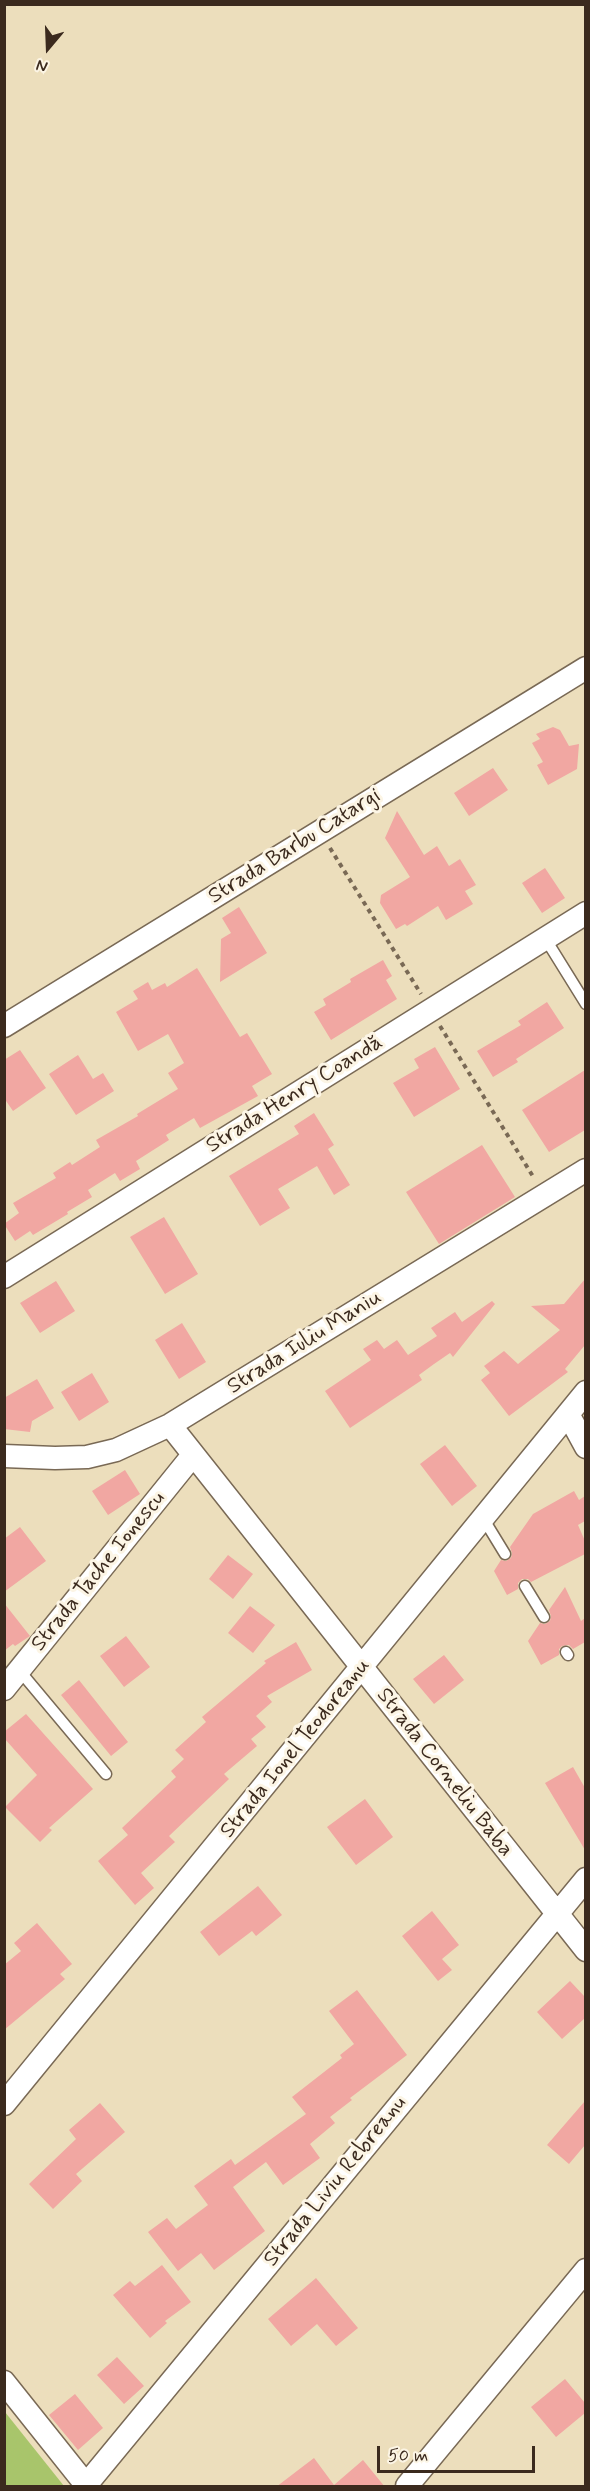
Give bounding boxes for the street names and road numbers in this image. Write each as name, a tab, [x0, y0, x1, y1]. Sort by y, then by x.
street label: Strada Barbu Catargi	[204, 783, 386, 911]
street label: Strada Henry Coandă	[202, 1030, 388, 1160]
street label: Strada Iuliu Maniu	[223, 1285, 387, 1401]
street label: Strada Tache Ionescu	[26, 1487, 172, 1657]
street label: Strada Ionel Teodoreanu	[215, 1654, 377, 1844]
street label: Strada Corneliu Baba	[370, 1683, 518, 1863]
street label: Strada Liviu Rebreanu	[259, 2091, 413, 2273]

